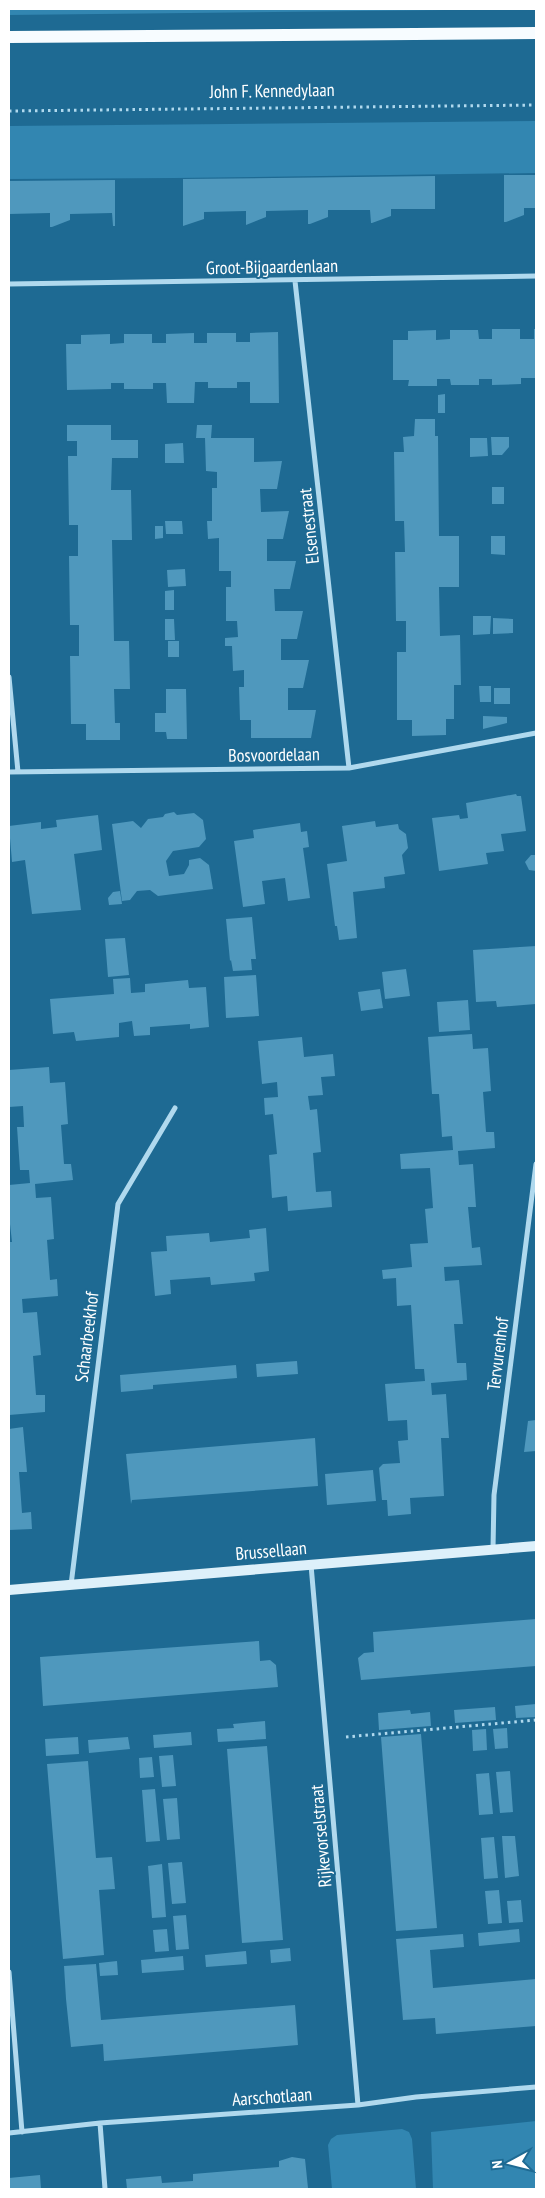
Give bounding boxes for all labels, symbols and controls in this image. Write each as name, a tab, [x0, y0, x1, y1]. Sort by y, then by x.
street label: John F. Kennedylaan	[208, 78, 335, 103]
street label: Groot-Bijgaardenlaan	[206, 254, 338, 279]
street label: Elsenestraat	[293, 487, 324, 565]
street label: Bosvoordelaan	[228, 742, 320, 767]
street label: Schaarbeekhof	[70, 1289, 104, 1384]
street label: Tervurenhof	[482, 1315, 514, 1392]
street label: Brussellaan	[234, 1536, 308, 1565]
street label: Rijkevorselstraat	[305, 1784, 336, 1888]
street label: Aarschotlaan	[231, 2082, 313, 2111]
north arrow	[485, 2138, 535, 2188]
text: N	[488, 2160, 506, 2169]

